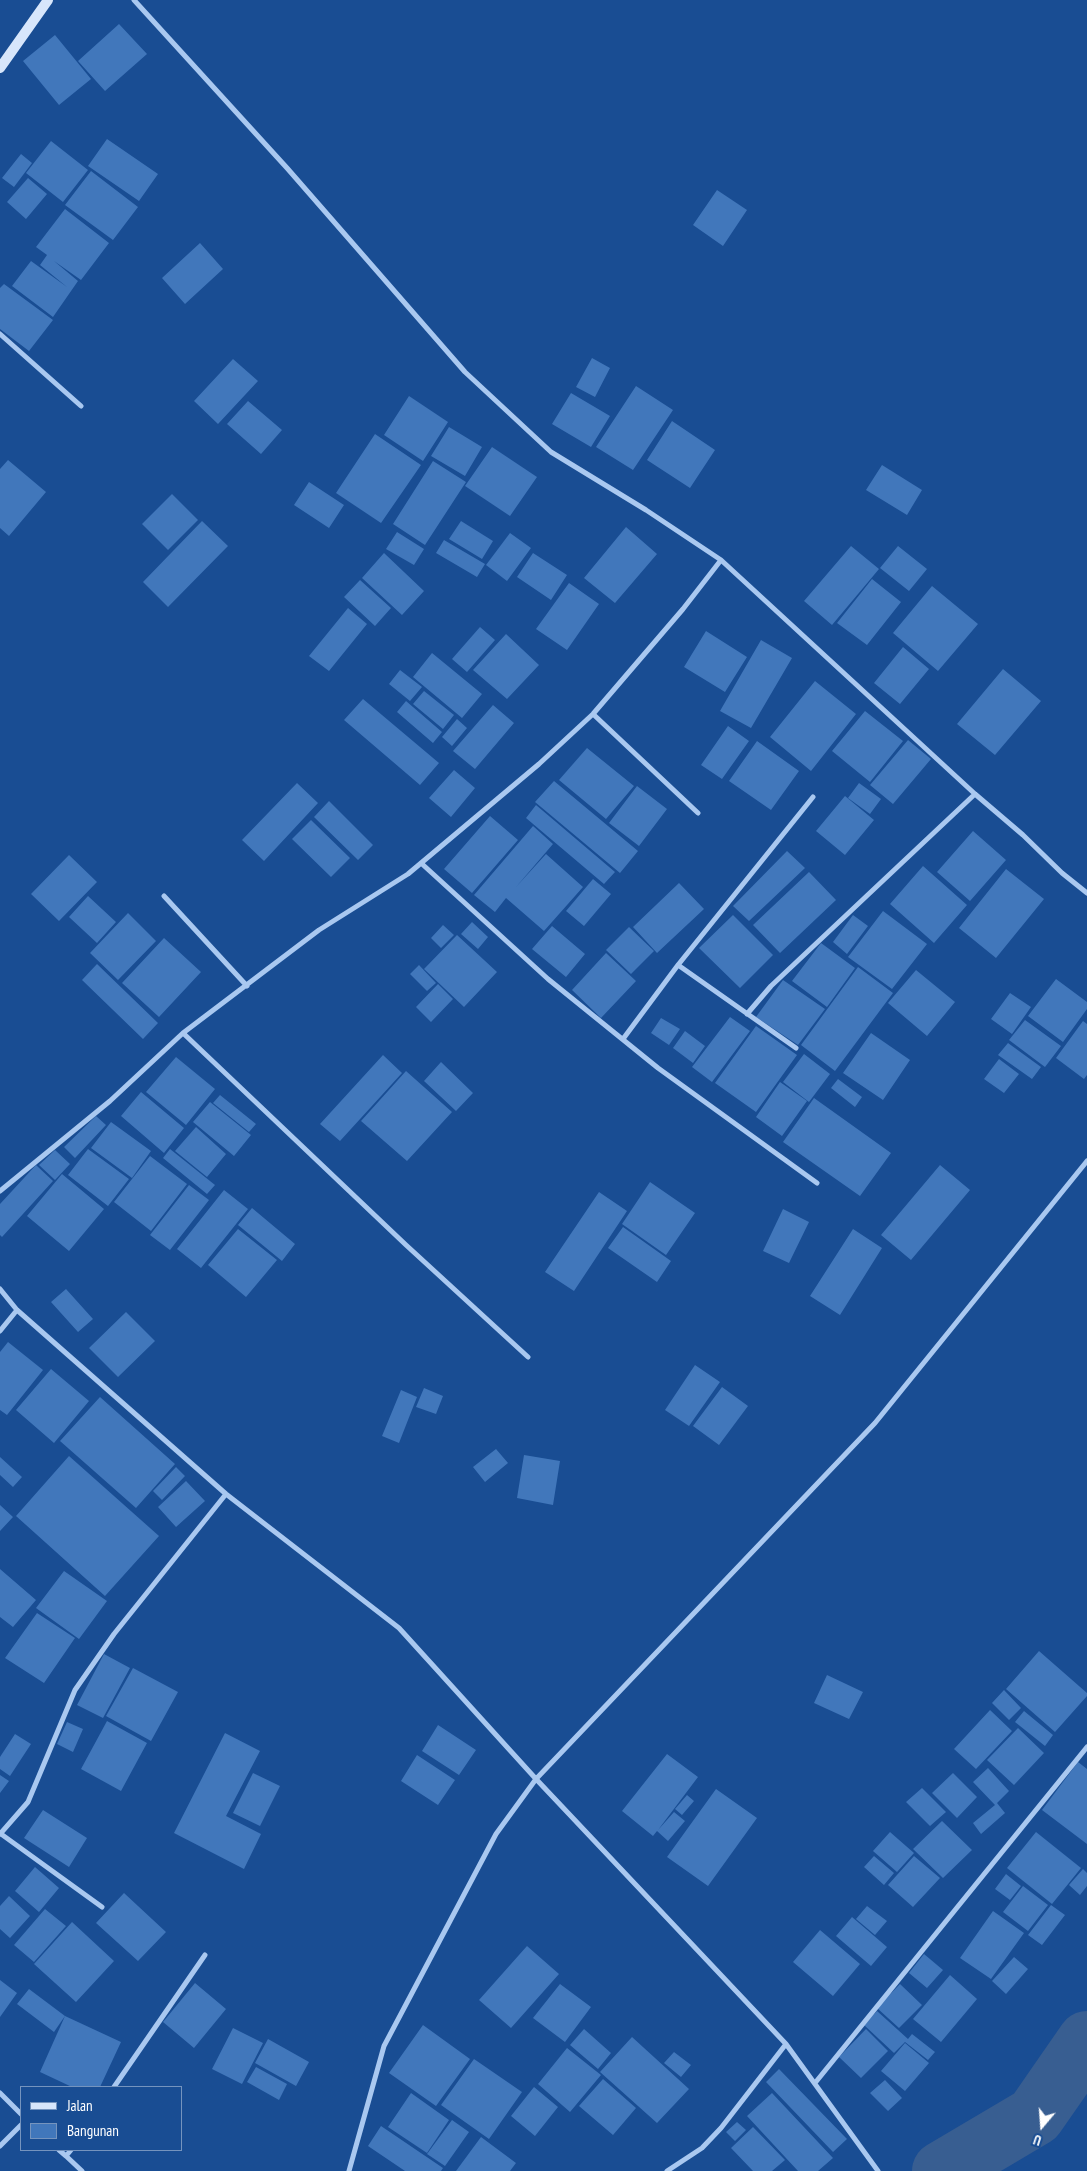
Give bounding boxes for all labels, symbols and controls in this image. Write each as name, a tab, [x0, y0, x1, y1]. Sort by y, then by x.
legend	[20, 2086, 182, 2151]
text: Jalan	[67, 2096, 93, 2115]
north arrow	[1017, 2101, 1067, 2151]
text: Bangunan	[67, 2121, 119, 2140]
text: U	[1031, 2131, 1044, 2150]

